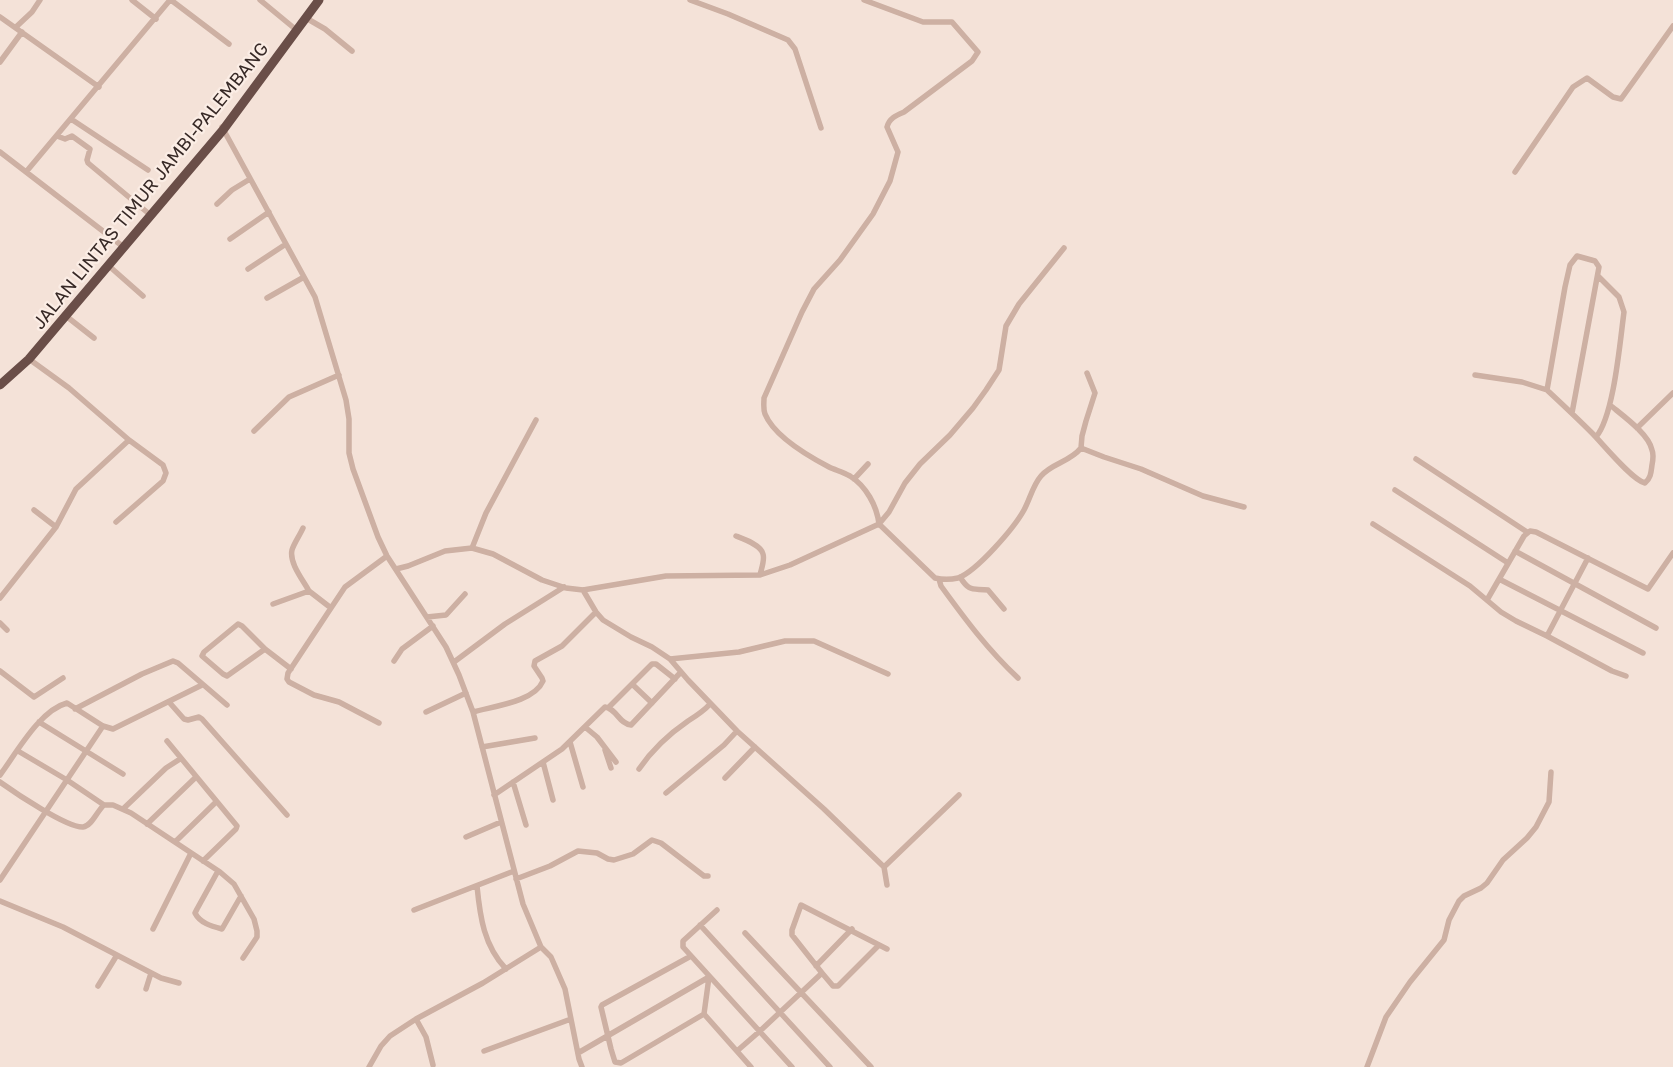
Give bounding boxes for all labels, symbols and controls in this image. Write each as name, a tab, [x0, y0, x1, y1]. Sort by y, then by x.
street label: JALAN LINTAS TIMUR JAMBI-PALEMBANG	[28, 38, 274, 334]

